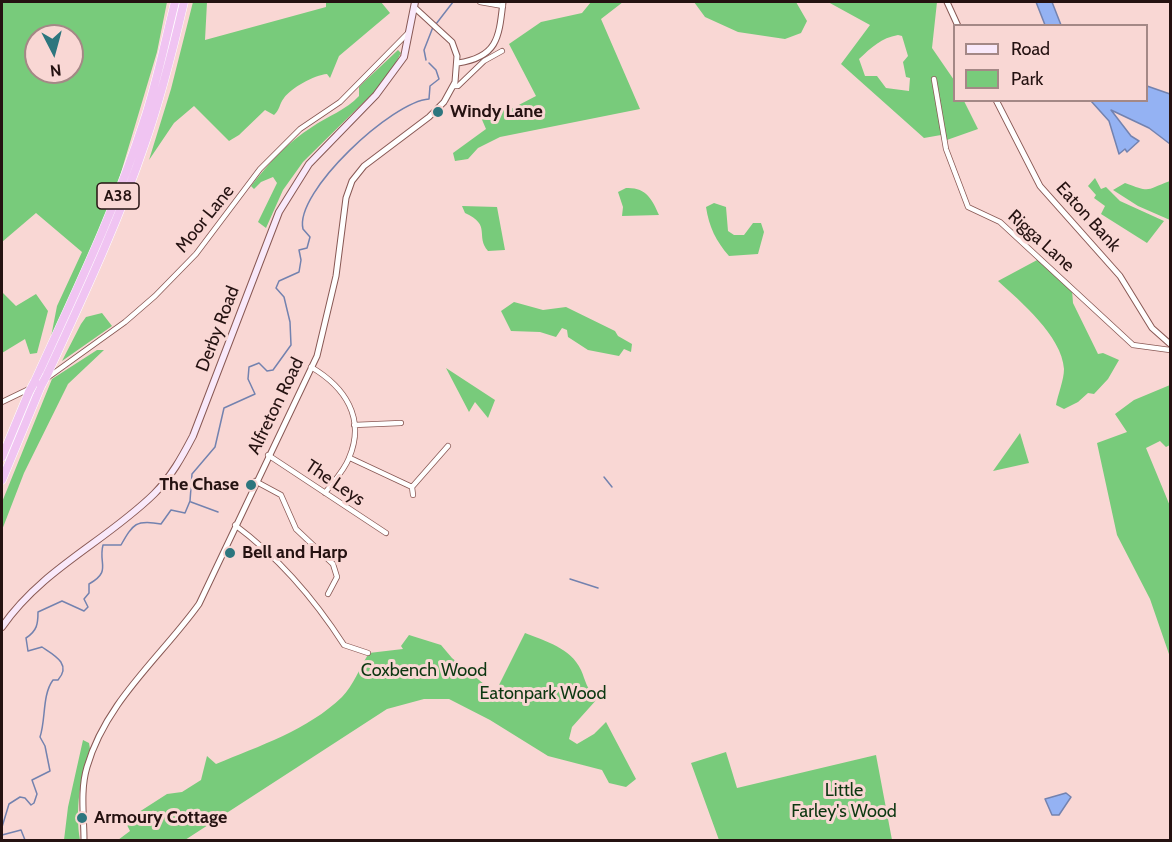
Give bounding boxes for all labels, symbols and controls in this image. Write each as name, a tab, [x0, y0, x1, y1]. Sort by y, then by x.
north arrow	[24, 24, 84, 84]
legend	[953, 24, 1148, 102]
text: Road	[1011, 38, 1050, 60]
text: N	[49, 60, 62, 80]
text: Park	[1011, 68, 1043, 90]
place label: Windy Lane	[450, 101, 543, 123]
marker: Windy Lane	[431, 105, 445, 119]
street label: Eaton Bank	[1051, 178, 1125, 256]
street label: Moor Lane	[171, 181, 239, 257]
road number: A38	[97, 183, 139, 209]
street label: Rigga Lane	[1003, 206, 1079, 276]
street label: Derby Road	[192, 283, 244, 375]
street label: Alfreton Road	[243, 354, 309, 458]
street label: The Leys	[301, 455, 369, 511]
place label: The Chase	[159, 474, 239, 496]
marker: The Chase	[244, 478, 258, 492]
place label: Bell and Harp	[242, 542, 347, 564]
marker: Bell and Harp	[223, 546, 237, 560]
park label: Coxbench Wood	[361, 660, 487, 682]
park label: Eatonpark Wood	[480, 683, 606, 705]
park label: Little Farley's Wood	[791, 780, 897, 822]
place label: Armoury Cottage	[94, 807, 227, 829]
marker: Armoury Cottage	[75, 811, 89, 825]

